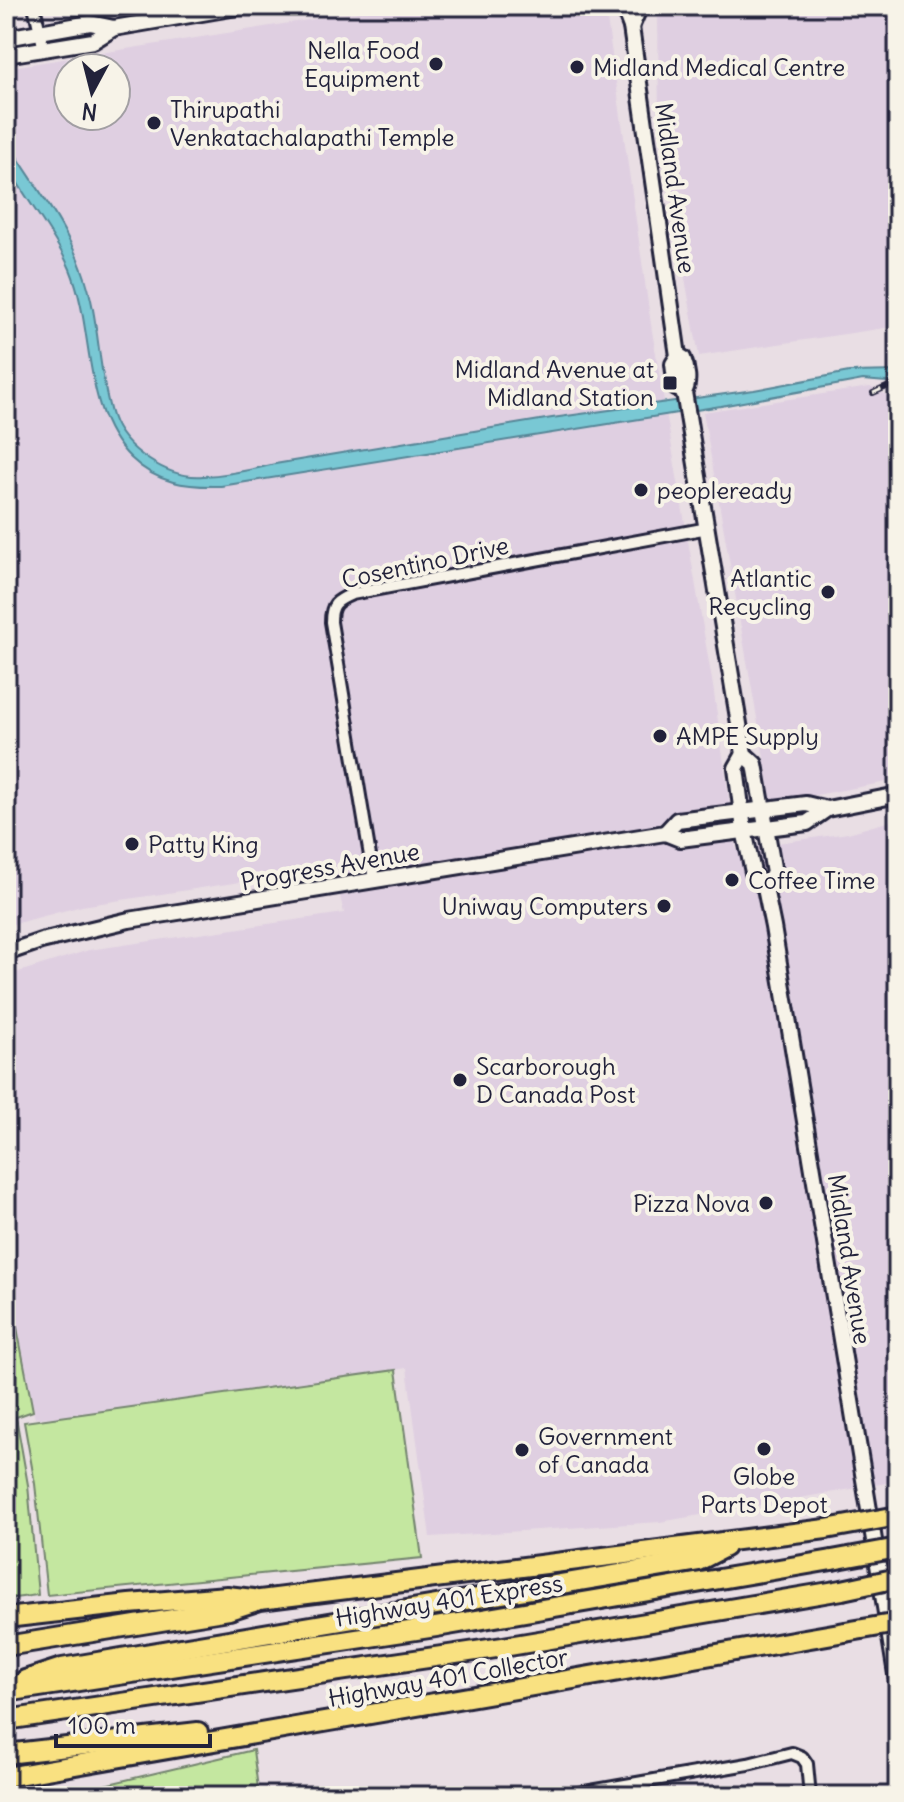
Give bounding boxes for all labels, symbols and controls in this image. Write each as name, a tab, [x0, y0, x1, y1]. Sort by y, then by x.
place label: Nella Food Equipment	[304, 35, 420, 93]
north arrow	[52, 52, 132, 132]
place label: Midland Medical Centre	[593, 52, 845, 82]
marker: Nella Food Equipment	[427, 55, 445, 73]
marker: Midland Medical Centre	[568, 58, 586, 76]
place label: Thirupathi Venkatachalapathi Temple	[170, 94, 454, 152]
text: N	[80, 97, 99, 127]
street label: Midland Avenue	[649, 101, 703, 275]
marker: Thirupathi Venkatachalapathi Temple	[145, 114, 163, 132]
place label: Midland Avenue at Midland Station	[454, 354, 654, 412]
marker: Midland Avenue at Midland Station	[661, 374, 679, 392]
place label: peopleready	[657, 475, 792, 505]
marker: peopleready	[632, 481, 650, 499]
street label: Cosentino Drive	[339, 530, 511, 594]
place label: Atlantic Recycling	[708, 563, 812, 621]
marker: Atlantic Recycling	[819, 583, 837, 601]
place label: AMPE Supply	[676, 721, 819, 751]
marker: AMPE Supply	[651, 727, 669, 745]
place label: Patty King	[148, 829, 259, 859]
marker: Patty King	[123, 835, 141, 853]
street label: Progress Avenue	[238, 836, 422, 896]
place label: Coffee Time	[748, 865, 876, 895]
marker: Coffee Time	[723, 871, 741, 889]
place label: Uniway Computers	[442, 891, 648, 921]
marker: Uniway Computers	[655, 897, 673, 915]
place label: Scarborough D Canada Post	[476, 1051, 635, 1109]
marker: Scarborough D Canada Post	[451, 1071, 469, 1089]
street label: Midland Avenue	[822, 1172, 878, 1346]
place label: Pizza Nova	[633, 1188, 750, 1218]
marker: Pizza Nova	[757, 1194, 775, 1212]
place label: Government of Canada	[538, 1421, 673, 1479]
marker: Globe Parts Depot	[755, 1440, 773, 1458]
marker: Government of Canada	[513, 1441, 531, 1459]
place label: Globe Parts Depot	[700, 1461, 828, 1519]
street label: Highway 401 Express	[333, 1567, 565, 1633]
street label: Highway 401 Collector	[326, 1641, 570, 1713]
scale bar	[56, 1698, 210, 1748]
text: 100 m	[68, 1710, 136, 1740]

